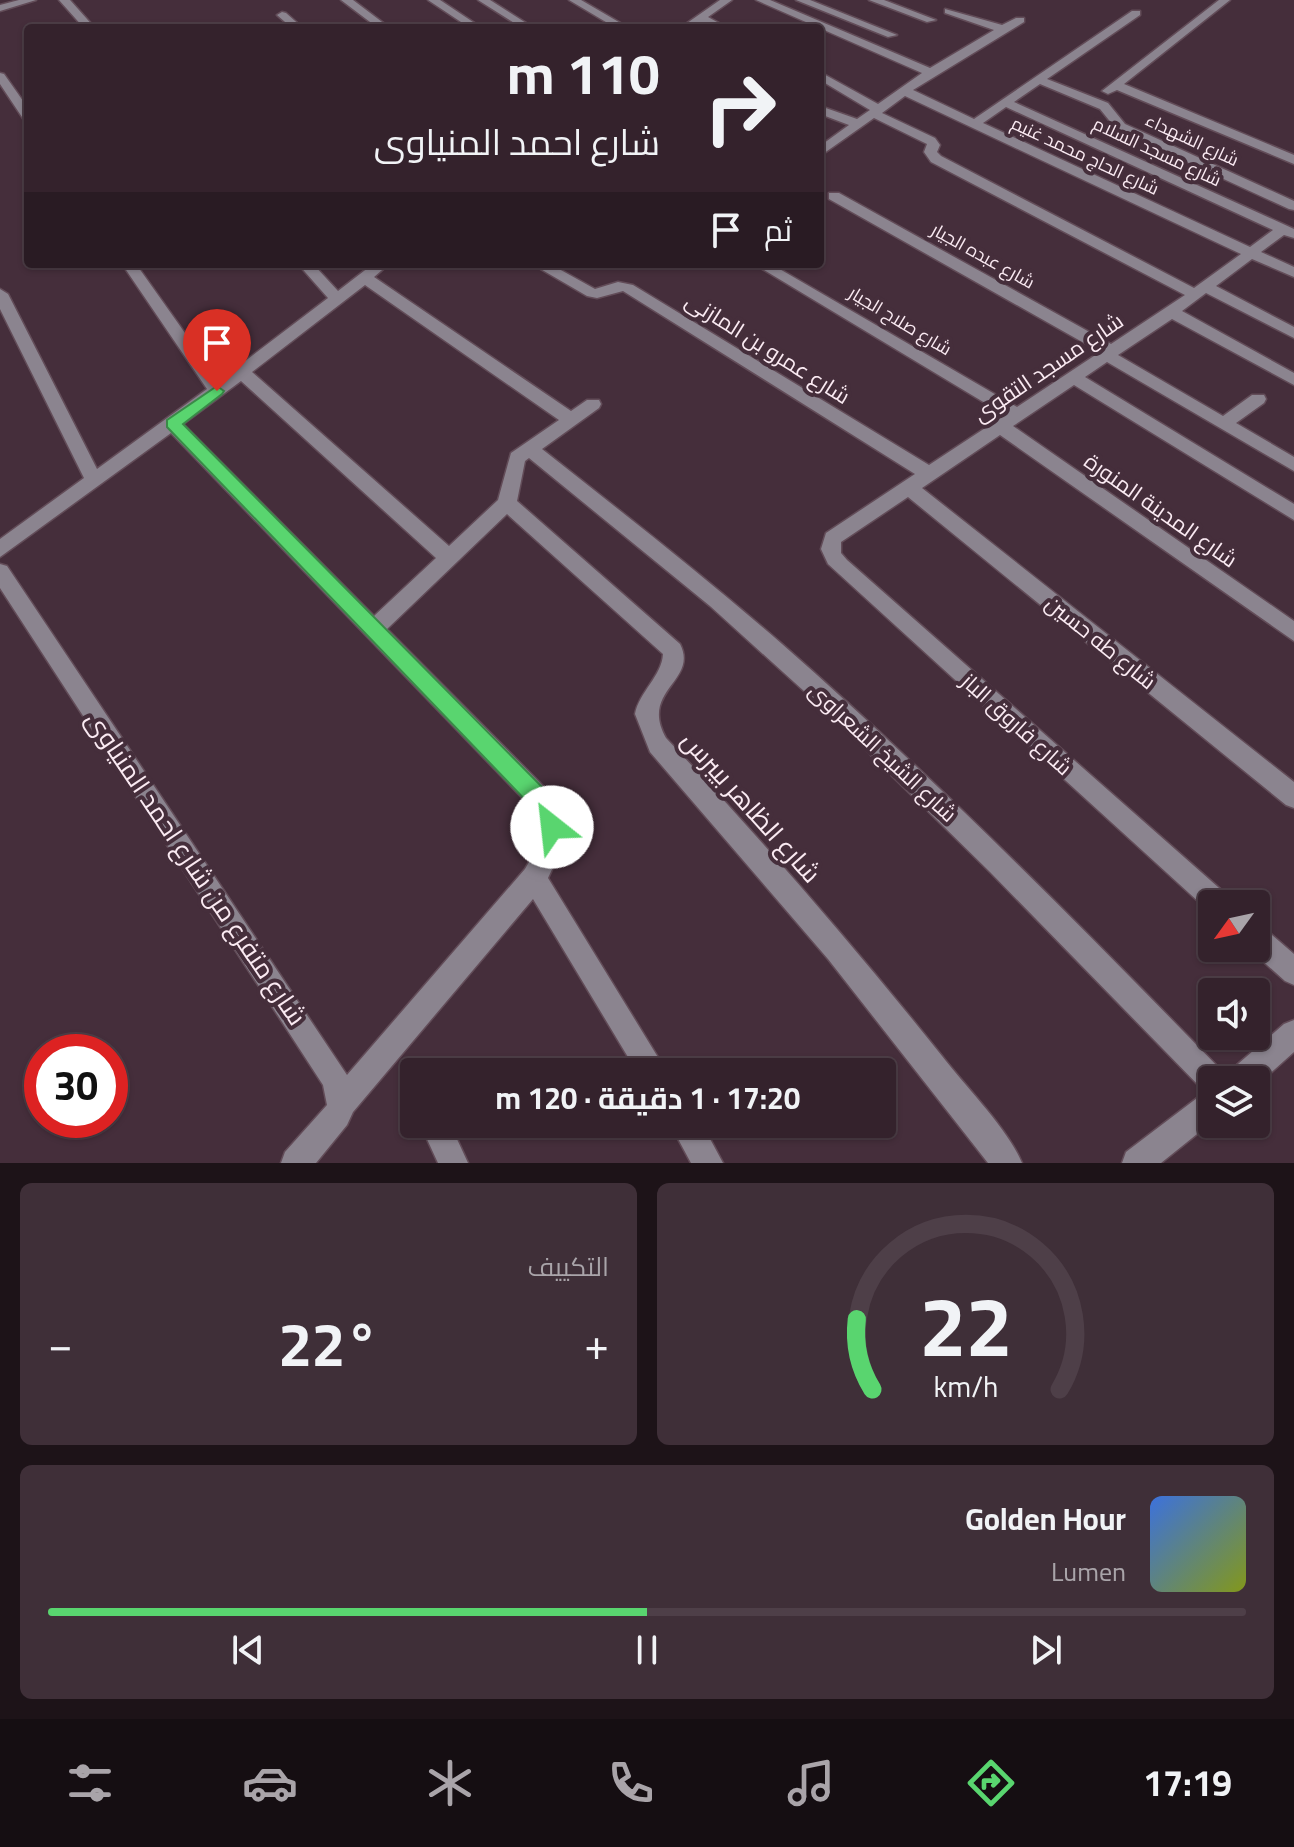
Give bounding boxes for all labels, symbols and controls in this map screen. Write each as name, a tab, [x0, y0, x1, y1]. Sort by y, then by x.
text: 110 m	[507, 21, 660, 126]
icon: right	[688, 56, 792, 160]
street label: شارع الشهداء	[1140, 103, 1245, 176]
street label: شارع الحاج محمد غنيم	[1006, 107, 1165, 204]
street label: شارع مسجد السلام	[1087, 107, 1227, 196]
text: شارع احمد المنياوى	[374, 108, 660, 176]
text: ثم	[764, 202, 792, 258]
icon: arrive	[704, 208, 748, 252]
street label: شارع عبده الجيار	[924, 213, 1041, 298]
street label: شارع صلاح الجيار	[841, 276, 958, 365]
street label: شارع عمرو بن المازنى	[677, 280, 859, 416]
street label: شارع مسجد التقوى	[964, 301, 1132, 433]
pin	[183, 309, 251, 391]
icon: arrive	[195, 321, 239, 365]
street label: شارع المدينة المنورة	[1075, 441, 1247, 579]
street label: شارع طه حسين	[1036, 583, 1166, 701]
street label: شارع فاروق الباز	[950, 660, 1083, 786]
street label: شارع الشيخ الشعراوى	[798, 671, 968, 833]
street label: شارع متفرع من شارع احمد المنياوى	[72, 700, 321, 1036]
street label: شارع الظاهر بيبرس	[669, 719, 834, 895]
position arrow	[510, 785, 594, 869]
north arrow	[1198, 890, 1270, 962]
map controls	[1198, 890, 1270, 1138]
button: sound	[1198, 978, 1270, 1050]
speed limit sign: 30	[24, 1034, 128, 1138]
button: layers	[1198, 1066, 1270, 1138]
text: 17:20 · 1 دقيقة · 120 m	[496, 1070, 800, 1126]
text: التكييف	[527, 1242, 609, 1291]
text: 22	[919, 1247, 1012, 1403]
text: 22°	[278, 1288, 379, 1400]
text: −	[48, 1303, 73, 1385]
text: +	[584, 1303, 609, 1385]
text: km/h	[933, 1360, 998, 1413]
text: Golden Hour	[965, 1491, 1126, 1547]
text: Lumen	[1051, 1547, 1126, 1596]
icon: previous	[226, 1628, 270, 1672]
icon: pause	[625, 1628, 669, 1672]
icon: next	[1024, 1628, 1068, 1672]
text: 17:19	[1143, 1749, 1232, 1817]
icon: filters	[62, 1755, 118, 1811]
icon: car	[242, 1755, 298, 1811]
icon: climate	[422, 1755, 478, 1811]
icon: phone	[603, 1755, 659, 1811]
icon: music	[783, 1755, 839, 1811]
icon: directions	[963, 1755, 1019, 1811]

